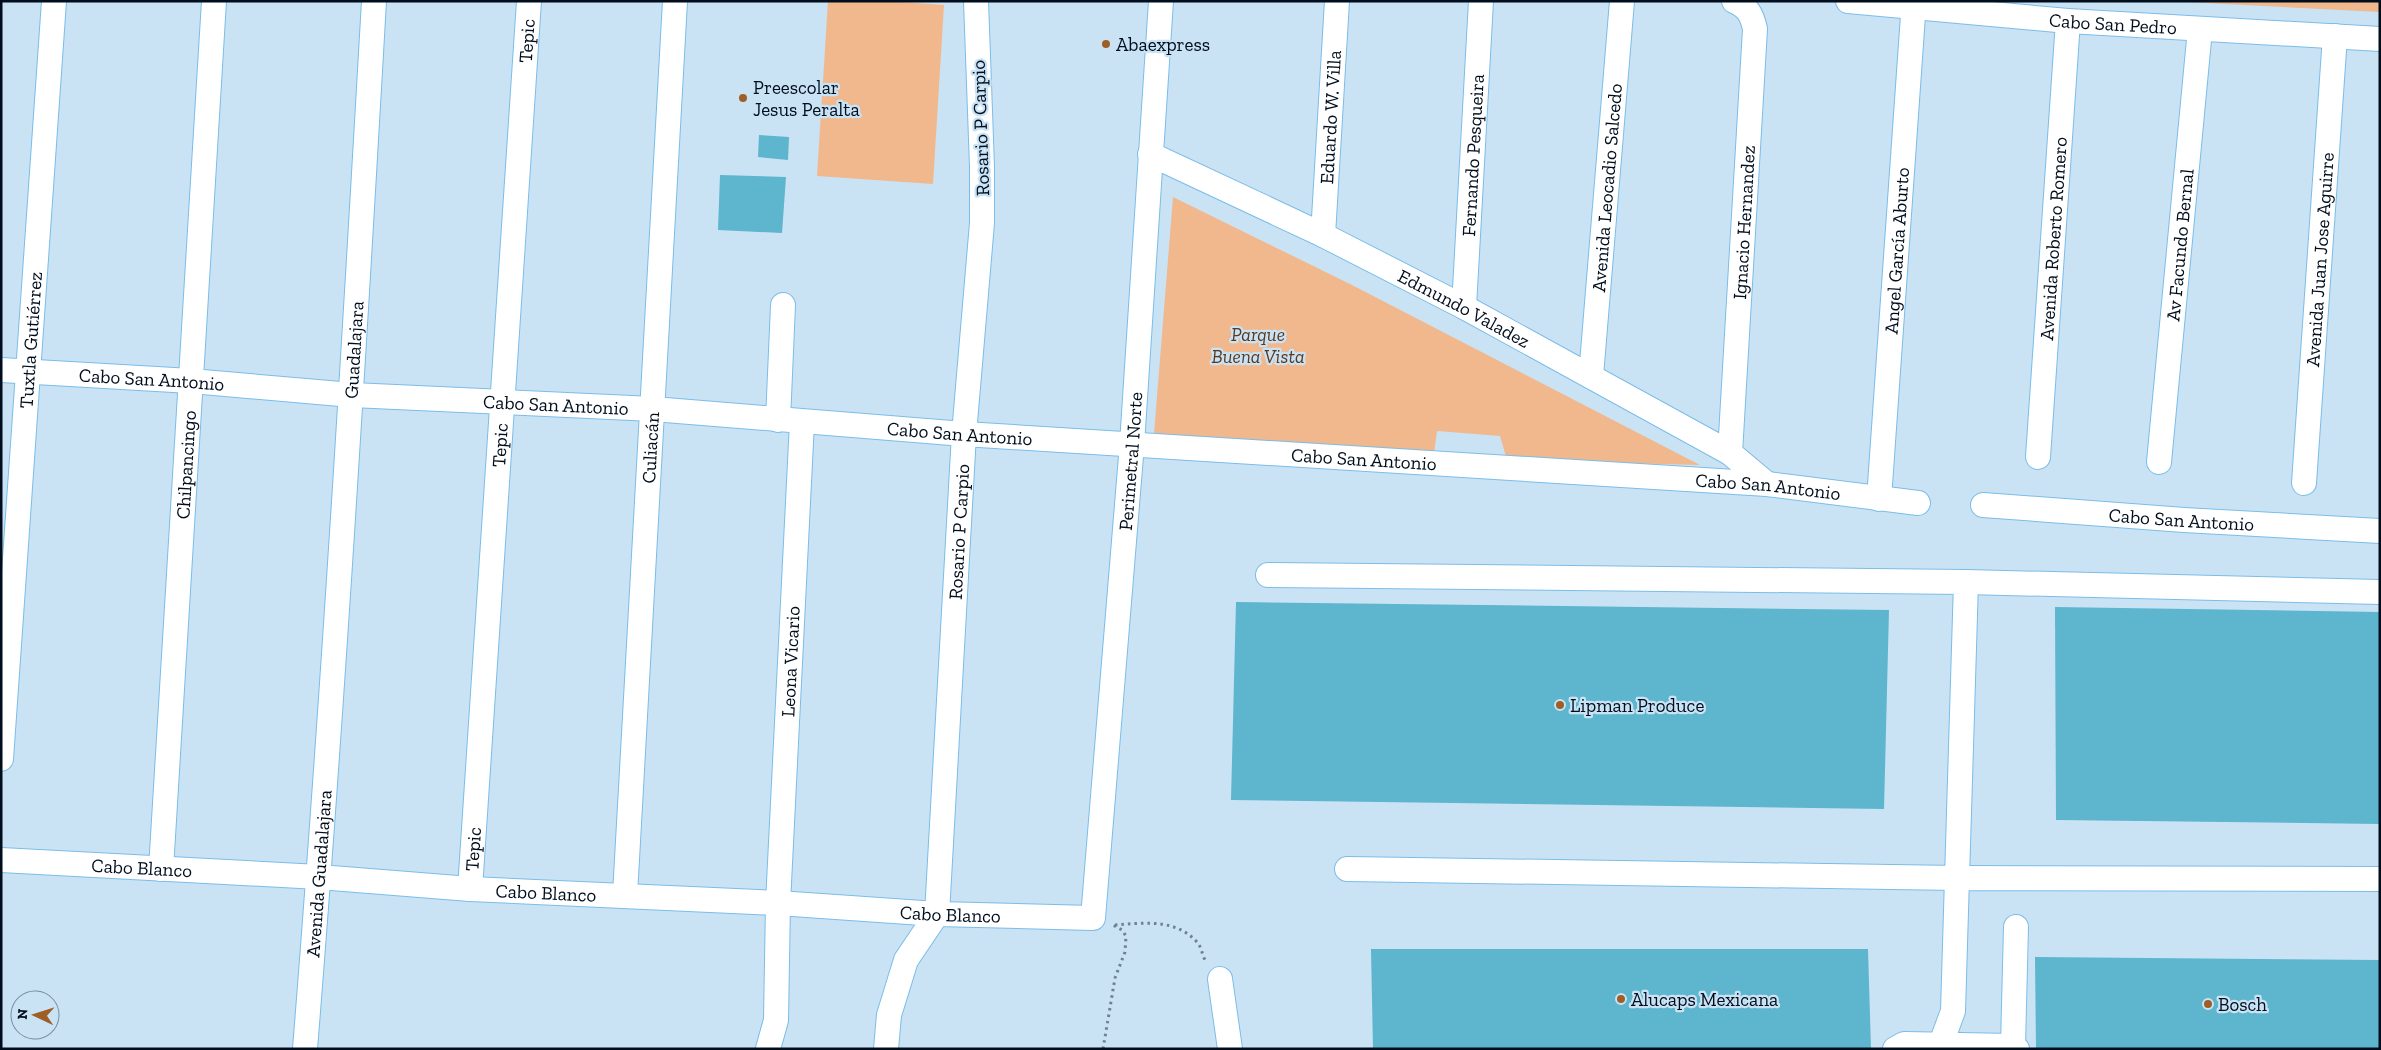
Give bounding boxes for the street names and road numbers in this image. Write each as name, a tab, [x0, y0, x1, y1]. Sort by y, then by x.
street label: Cabo San Pedro	[2048, 8, 2178, 39]
street label: Tepic	[514, 18, 540, 64]
street label: Eduardo W. Villa	[1315, 50, 1346, 185]
street label: Rosario P Carpio	[967, 59, 994, 196]
street label: Fernando Pesqueira	[1457, 73, 1489, 237]
street label: Avenida Leocadio Salcedo	[1587, 82, 1627, 293]
street label: Avenida Roberto Romero	[2035, 136, 2072, 341]
street label: Ignacio Hernandez	[1728, 145, 1760, 300]
street label: Avenida Juan Jose Aguirre	[2301, 152, 2339, 368]
street label: Angel García Aburto	[1880, 166, 1914, 335]
street label: Av Facundo Bernal	[2161, 168, 2199, 322]
street label: Edmundo Valadez	[1394, 264, 1534, 353]
street label: Tuxtla Gutiérrez	[15, 271, 47, 409]
street label: Guadalajara	[340, 300, 368, 399]
street label: Cabo San Antonio	[78, 364, 226, 396]
street label: Cabo San Antonio	[483, 390, 629, 420]
street label: Perimetral Norte	[1114, 391, 1147, 532]
street label: Chilpancingo	[171, 409, 201, 520]
street label: Culiacán	[637, 411, 664, 484]
street label: Cabo San Antonio	[886, 417, 1033, 450]
street label: Tepic	[487, 422, 513, 468]
street label: Cabo San Antonio	[1291, 443, 1438, 475]
street label: Rosario P Carpio	[944, 463, 974, 600]
street label: Cabo San Antonio	[1695, 469, 1842, 505]
street label: Cabo San Antonio	[2108, 503, 2255, 536]
street label: Leona Vicario	[776, 605, 805, 717]
street label: Avenida Guadalajara	[301, 789, 337, 958]
street label: Tepic	[460, 826, 486, 872]
street label: Cabo Blanco	[91, 854, 193, 882]
street label: Cabo Blanco	[495, 879, 597, 907]
street label: Cabo Blanco	[899, 900, 1001, 928]

